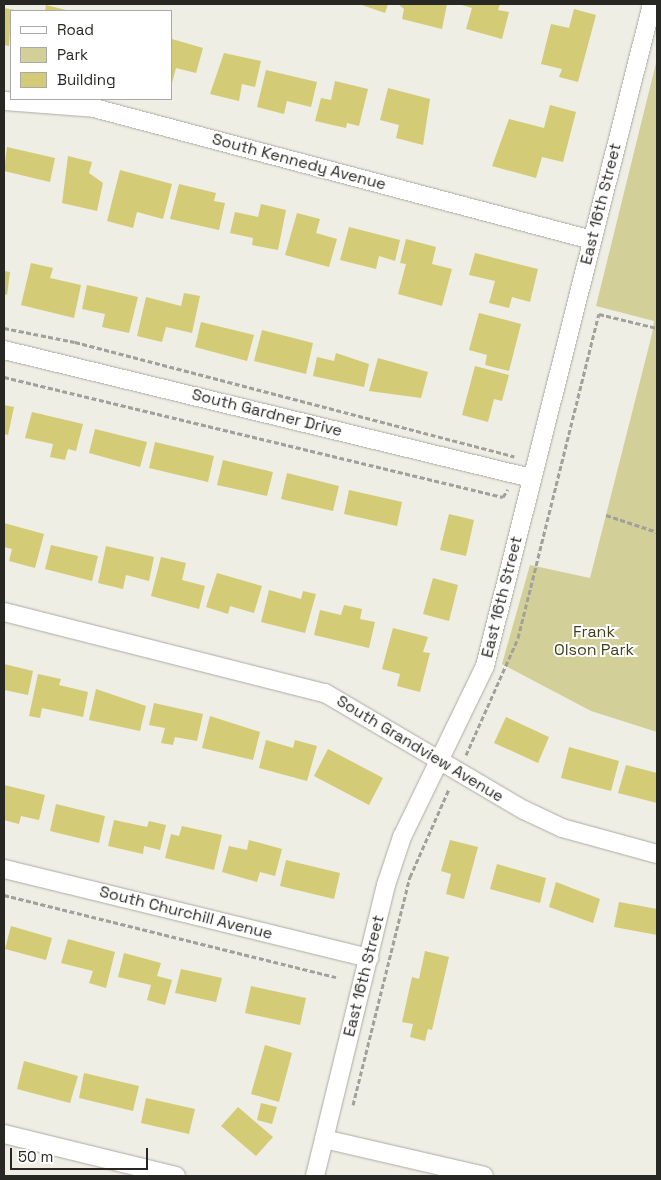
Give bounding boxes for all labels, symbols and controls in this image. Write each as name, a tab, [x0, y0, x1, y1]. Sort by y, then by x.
legend	[10, 10, 172, 100]
text: Road	[57, 20, 94, 39]
text: Park	[57, 45, 88, 64]
text: Building	[57, 70, 116, 89]
street label: South Kennedy Avenue	[210, 130, 388, 194]
street label: East 16th Street	[577, 141, 625, 267]
street label: South Gardner Drive	[190, 385, 344, 441]
street label: East 16th Street	[478, 534, 526, 660]
park label: Frank Olson Park	[554, 622, 634, 660]
street label: South Grandview Avenue	[333, 691, 507, 807]
street label: South Churchill Avenue	[97, 882, 275, 944]
street label: East 16th Street	[340, 913, 388, 1039]
scale bar	[12, 1138, 150, 1170]
text: 50 m	[18, 1147, 53, 1166]

